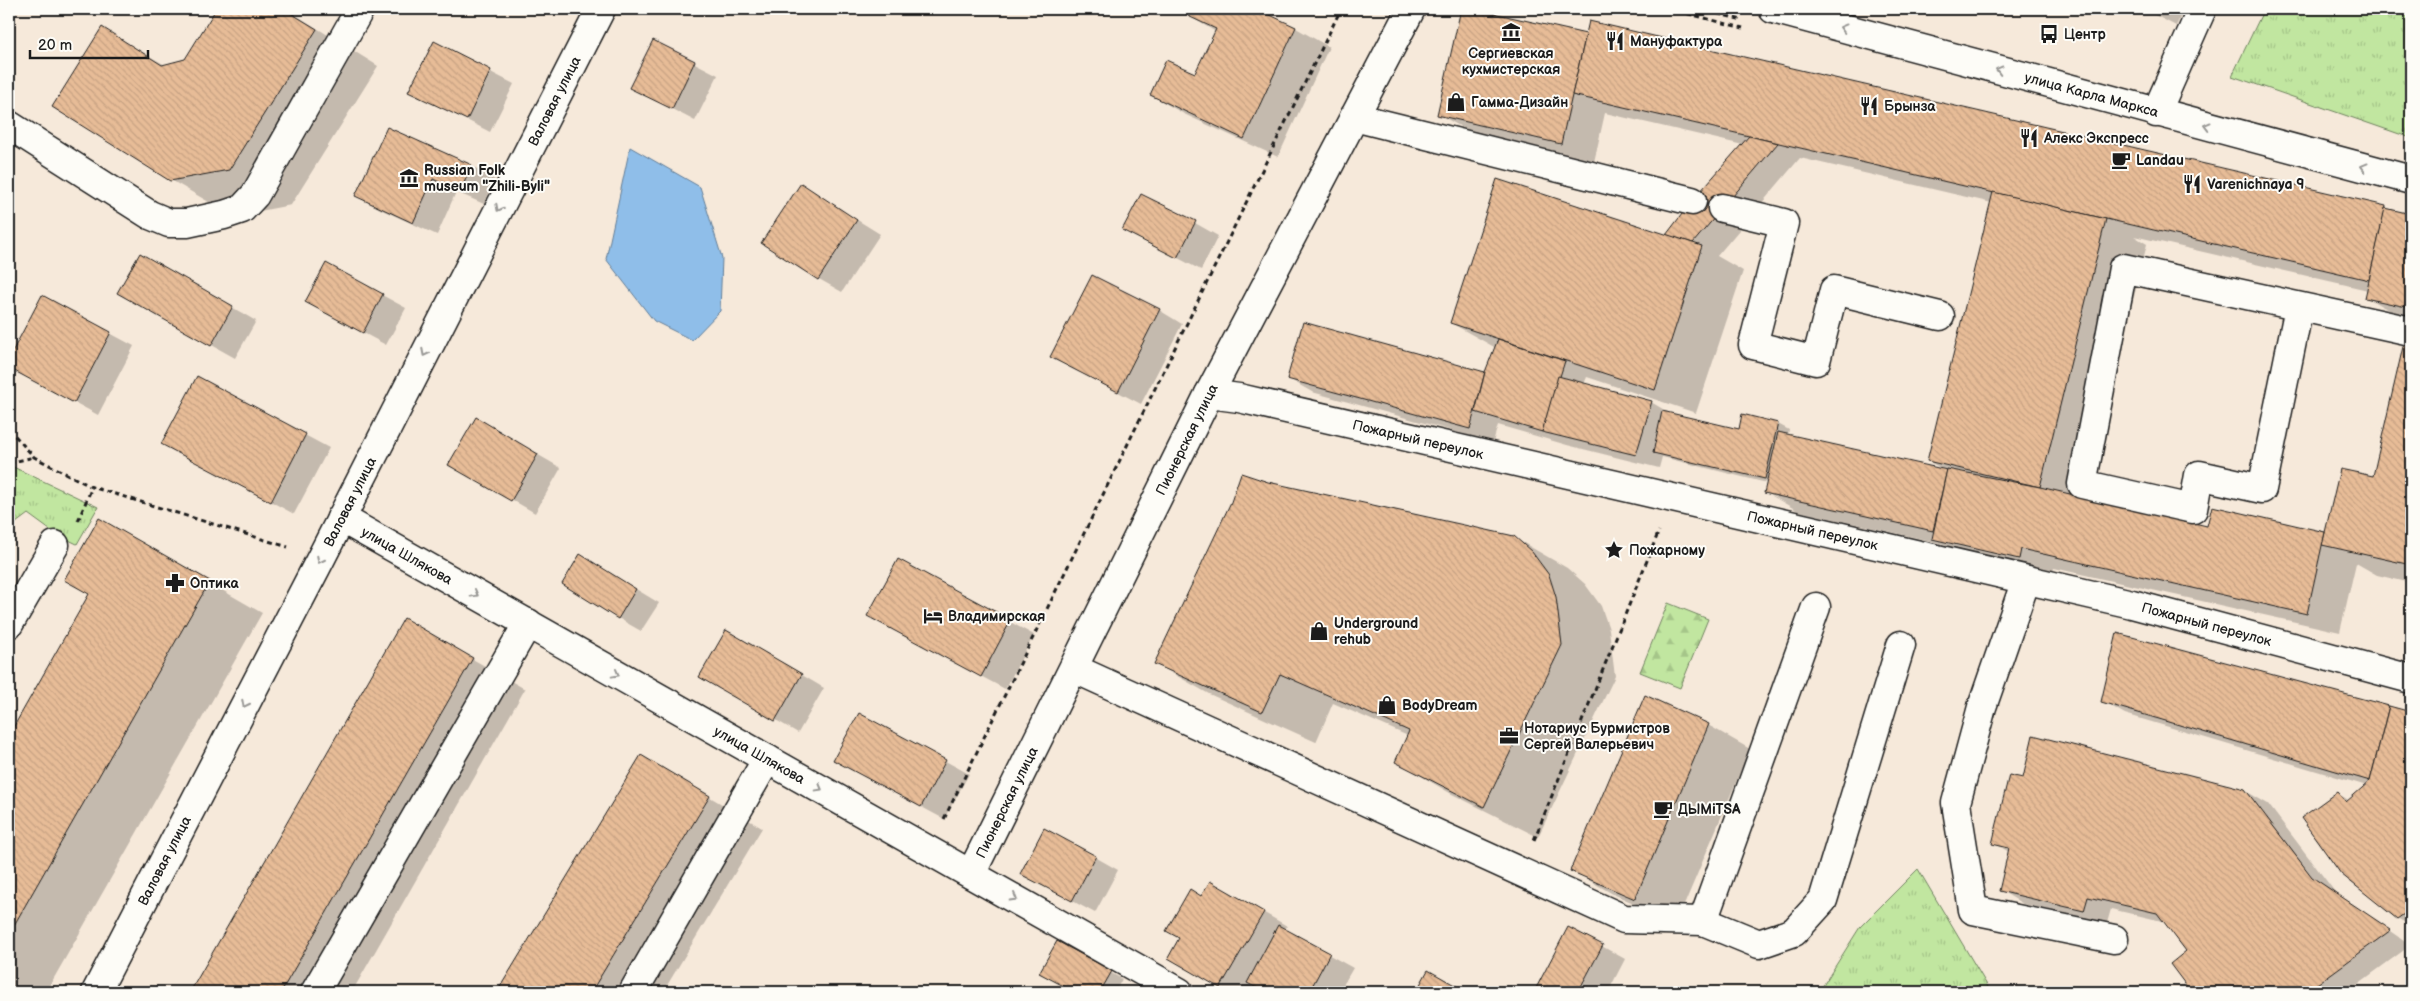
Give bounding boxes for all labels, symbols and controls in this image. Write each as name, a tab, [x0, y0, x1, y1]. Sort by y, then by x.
museum icon: Сергиевская кухмистерская	[1500, 21, 1522, 43]
one-way arrow	[1839, 23, 1847, 33]
bus stop icon: Центр	[2038, 23, 2060, 45]
place label: Центр	[2064, 26, 2106, 43]
scale bar	[30, 28, 148, 60]
restaurant icon: Мануфактура	[1604, 30, 1626, 52]
place label: Мануфактура	[1630, 33, 1723, 50]
text: 20 m	[38, 36, 72, 55]
place label: Сергиевская кухмистерская	[1462, 45, 1560, 78]
street label: Валовая улица	[525, 53, 585, 149]
one-way arrow	[1995, 65, 2004, 76]
street label: улица Карла Маркса	[2023, 69, 2161, 121]
shop icon: Гамма-Дизайн	[1445, 91, 1467, 113]
place label: Гамма-Дизайн	[1471, 94, 1568, 111]
restaurant icon: Брынза	[1858, 95, 1880, 117]
place label: Брынза	[1884, 98, 1936, 115]
one-way arrow	[2202, 121, 2211, 132]
restaurant icon: Алекс Экспресс	[2018, 127, 2040, 149]
place label: Алекс Экспресс	[2043, 130, 2149, 147]
cafe icon: Landau	[2110, 149, 2132, 171]
place label: Landau	[2136, 152, 2184, 169]
place label: Russian Folk museum "Zhili-Byli"	[424, 162, 550, 195]
one-way arrow	[2361, 163, 2369, 173]
museum icon: Russian Folk museum "Zhili-Byli"	[398, 167, 420, 189]
restaurant icon: Varenichnaya 9	[2181, 173, 2203, 195]
place label: Varenichnaya 9	[2207, 176, 2305, 193]
one-way arrow	[495, 203, 505, 212]
one-way arrow	[421, 348, 431, 357]
street label: Пионерская улица	[1152, 381, 1222, 498]
street label: Пожарный переулок	[1351, 416, 1486, 463]
street label: Валовая улица	[320, 454, 380, 550]
street label: Пожарный переулок	[1745, 507, 1880, 554]
street label: улица Шлякова	[358, 523, 456, 589]
place icon: Пожарному	[1603, 539, 1625, 561]
place label: Пожарному	[1629, 542, 1705, 559]
one-way arrow	[316, 555, 326, 564]
pharmacy icon: Оптика	[164, 572, 186, 594]
place label: Оптика	[190, 575, 239, 592]
one-way arrow	[470, 588, 479, 598]
street label: Пожарный переулок	[2140, 599, 2274, 650]
hotel icon: Владимирская	[922, 605, 944, 627]
place label: Владимирская	[948, 608, 1045, 625]
place label: Underground rehub	[1334, 615, 1418, 648]
shop icon: Underground rehub	[1308, 620, 1330, 642]
one-way arrow	[611, 667, 620, 677]
shop icon: BodyDream	[1376, 694, 1398, 716]
place label: BodyDream	[1402, 697, 1478, 714]
one-way arrow	[241, 699, 251, 708]
place label: Нотариус Бурмистров Сергей Валерьевич	[1524, 720, 1670, 753]
street label: улица Шлякова	[711, 723, 809, 788]
office icon: Нотариус Бурмистров Сергей Валерьевич	[1498, 725, 1520, 747]
street label: Пионерская улица	[972, 743, 1042, 861]
one-way arrow	[814, 782, 823, 792]
cafe icon: ДЫМiTSA	[1652, 798, 1674, 820]
place label: ДЫМiTSA	[1678, 801, 1741, 818]
street label: Валовая улица	[134, 813, 195, 908]
one-way arrow	[1008, 891, 1017, 901]

